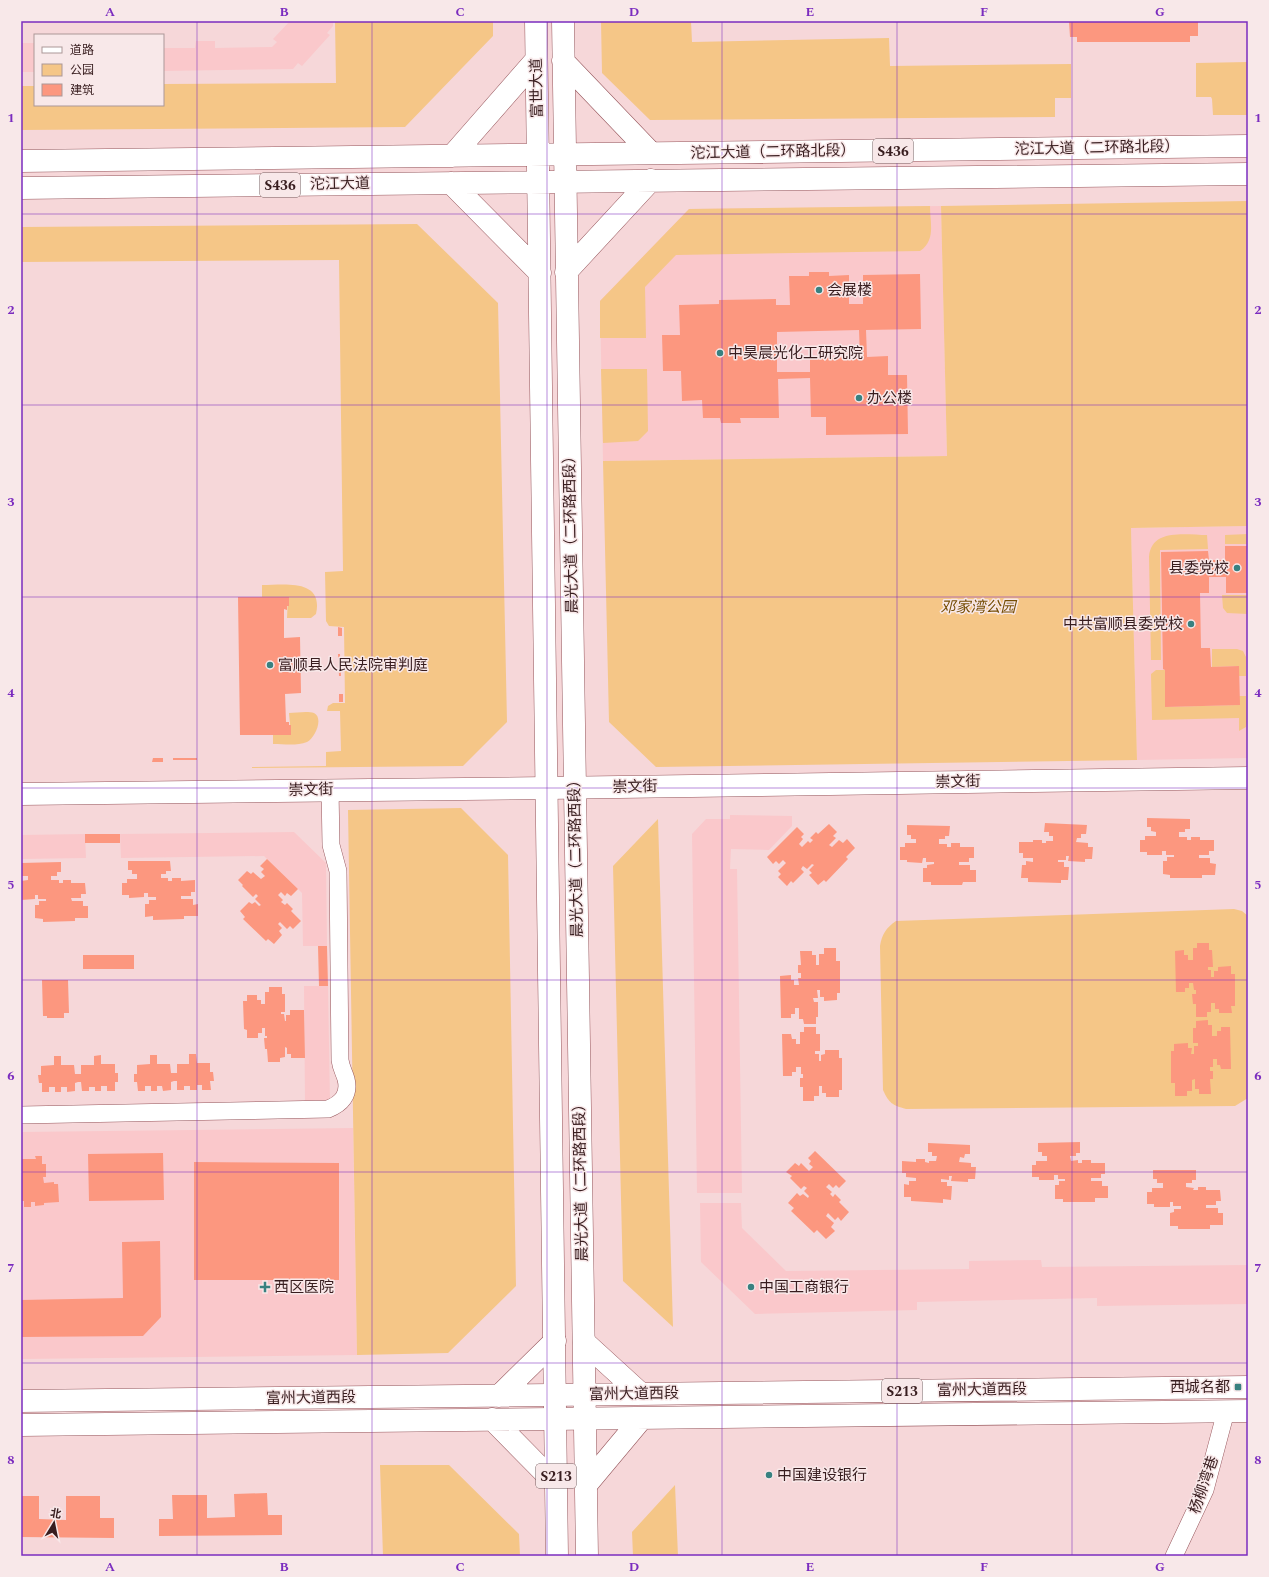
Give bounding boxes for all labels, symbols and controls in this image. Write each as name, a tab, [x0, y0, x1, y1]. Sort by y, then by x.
text: A	[105, 2, 115, 22]
text: B	[279, 2, 289, 22]
text: C	[455, 2, 465, 22]
text: D	[629, 2, 639, 22]
text: E	[806, 2, 815, 22]
text: F	[980, 2, 988, 22]
text: G	[1155, 2, 1165, 22]
legend	[34, 34, 164, 106]
text: 道路	[70, 41, 94, 60]
street label: 富世大道	[525, 58, 549, 118]
text: 公园	[70, 61, 94, 80]
text: 建筑	[70, 81, 94, 100]
text: 1	[7, 108, 15, 128]
text: 1	[1254, 108, 1262, 128]
street label: 沱江大道（二环路北段）	[1014, 135, 1180, 161]
street label: 沱江大道（二环路北段）	[690, 139, 856, 165]
road number: S436	[873, 139, 913, 163]
street label: 沱江大道	[310, 172, 370, 196]
road number: S436	[260, 173, 300, 197]
place label: 会展楼	[827, 279, 872, 302]
marker: 会展楼	[814, 285, 824, 295]
text: 2	[7, 300, 15, 320]
text: 2	[1254, 300, 1262, 320]
place label: 中昊晨光化工研究院	[728, 342, 863, 365]
marker: 中昊晨光化工研究院	[715, 348, 725, 358]
place label: 办公楼	[867, 387, 912, 410]
marker: 办公楼	[854, 393, 864, 403]
street label: 晨光大道（二环路西段）	[558, 448, 584, 614]
text: 3	[7, 492, 15, 512]
text: 3	[1254, 492, 1262, 512]
place label: 县委党校	[1169, 557, 1229, 580]
marker: 县委党校	[1232, 563, 1242, 573]
park label: 邓家湾公园	[940, 596, 1017, 619]
place label: 中共富顺县委党校	[1063, 613, 1183, 636]
marker: 中共富顺县委党校	[1186, 619, 1196, 629]
place label: 富顺县人民法院审判庭	[278, 654, 428, 677]
marker: 富顺县人民法院审判庭	[265, 660, 275, 670]
text: 4	[7, 683, 15, 703]
text: 4	[1254, 683, 1262, 703]
street label: 崇文街	[935, 770, 981, 794]
street label: 晨光大道（二环路西段）	[563, 772, 589, 938]
street label: 崇文街	[612, 775, 658, 799]
street label: 崇文街	[288, 778, 334, 802]
text: 5	[7, 875, 15, 895]
text: 5	[1254, 875, 1262, 895]
text: 6	[7, 1066, 15, 1086]
text: 6	[1254, 1066, 1262, 1086]
street label: 晨光大道（二环路西段）	[568, 1096, 594, 1262]
text: 7	[7, 1258, 15, 1278]
text: 7	[1254, 1258, 1262, 1278]
place label: 西区医院	[274, 1276, 334, 1299]
place label: 中国工商银行	[759, 1276, 849, 1299]
marker: 西区医院	[259, 1281, 271, 1293]
marker: 中国工商银行	[746, 1282, 756, 1292]
place label: 西城名都	[1170, 1376, 1230, 1399]
street label: 富州大道西段	[937, 1378, 1027, 1402]
road number: S213	[882, 1379, 922, 1403]
street label: 富州大道西段	[589, 1382, 679, 1406]
marker: 西城名都	[1233, 1382, 1243, 1392]
street label: 富州大道西段	[266, 1386, 356, 1410]
text: 8	[7, 1450, 15, 1470]
text: 8	[1254, 1450, 1262, 1470]
street label: 杨柳湾巷	[1183, 1453, 1225, 1517]
road number: S213	[536, 1464, 576, 1488]
place label: 中国建设银行	[777, 1464, 867, 1487]
marker: 中国建设银行	[764, 1470, 774, 1480]
north arrow	[34, 1503, 74, 1543]
text: 北	[49, 1504, 63, 1523]
text: A	[105, 1557, 115, 1577]
text: B	[279, 1557, 289, 1577]
text: C	[455, 1557, 465, 1577]
text: D	[629, 1557, 639, 1577]
text: E	[806, 1557, 815, 1577]
text: F	[980, 1557, 988, 1577]
text: G	[1155, 1557, 1165, 1577]

